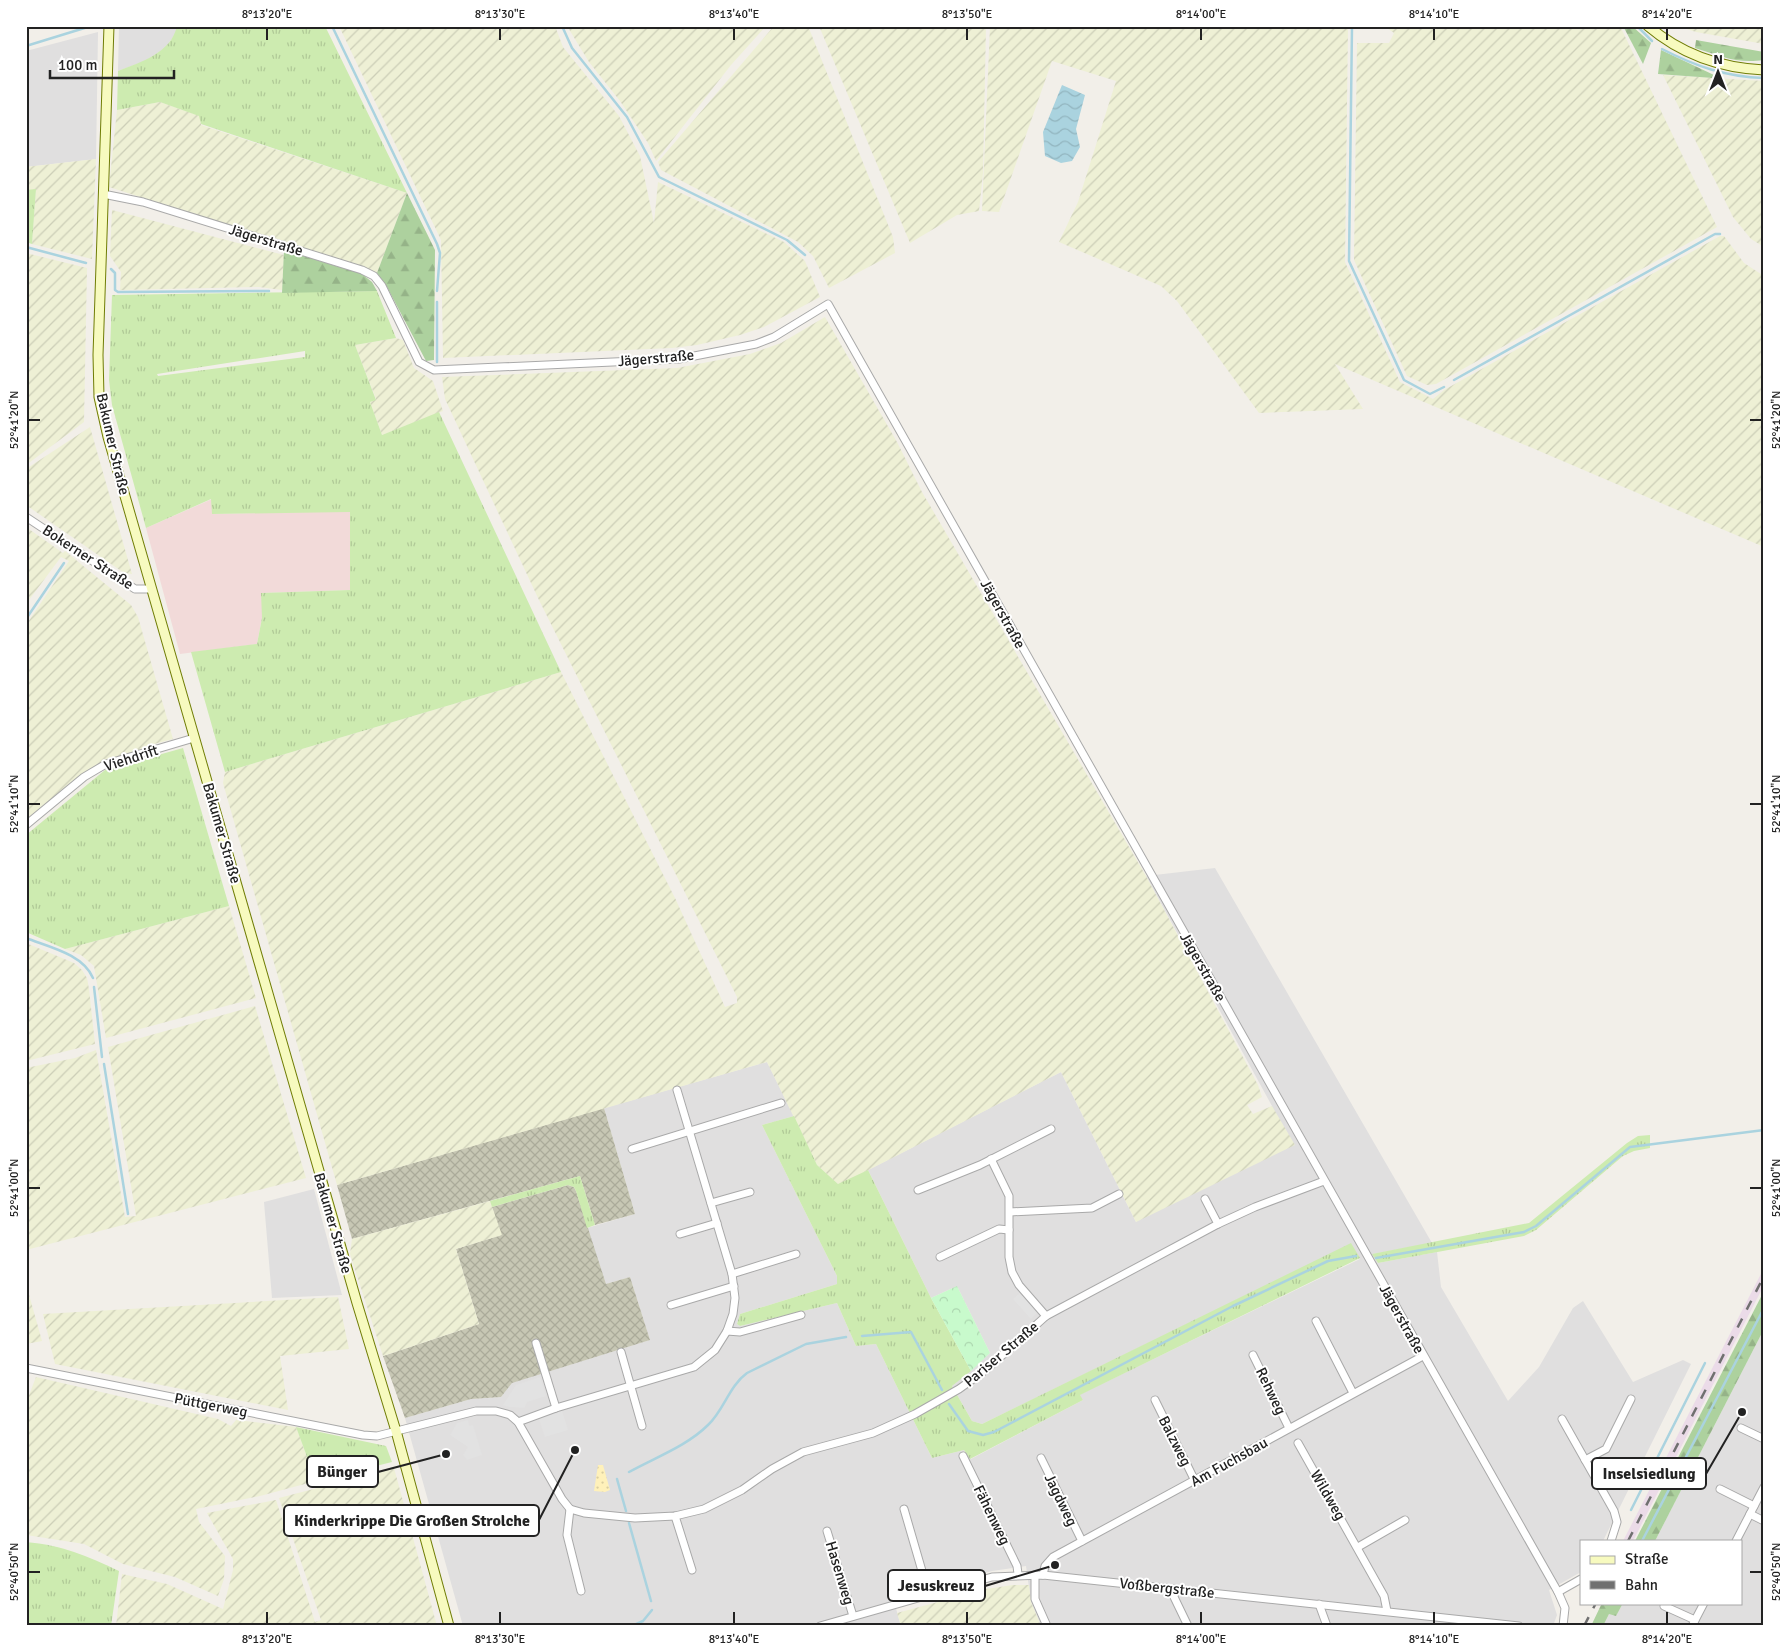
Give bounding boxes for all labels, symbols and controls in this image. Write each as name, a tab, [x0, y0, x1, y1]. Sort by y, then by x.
text: 8°13'20"E	[242, 7, 293, 22]
text: 8°13'30"E	[475, 7, 526, 22]
text: 8°13'40"E	[709, 7, 760, 22]
text: 8°13'50"E	[942, 7, 993, 22]
text: 8°14'00"E	[1176, 7, 1227, 22]
text: 8°14'10"E	[1409, 7, 1460, 22]
text: 8°14'20"E	[1642, 7, 1693, 22]
scale bar	[50, 48, 174, 80]
north arrow	[1692, 48, 1742, 98]
text: N	[1713, 51, 1723, 68]
text: 100 m	[58, 56, 98, 74]
street label: Jägerstraße	[227, 220, 305, 260]
street label: Jägerstraße	[617, 346, 695, 370]
text: 52°41'20"N	[7, 391, 22, 449]
street label: Bakumer Straße	[93, 391, 133, 497]
text: 52°41'20"N	[1769, 391, 1784, 449]
street label: Bokerner Straße	[39, 521, 137, 593]
street label: Jägerstraße	[977, 576, 1029, 652]
street label: Viehdrift	[102, 741, 161, 775]
text: 52°41'10"N	[7, 775, 22, 833]
text: 52°41'10"N	[1769, 775, 1784, 833]
street label: Bakumer Straße	[199, 781, 245, 885]
street label: Jägerstraße	[1176, 929, 1230, 1005]
text: 52°41'00"N	[7, 1159, 22, 1217]
text: 52°41'00"N	[1769, 1159, 1784, 1217]
street label: Bakumer Straße	[310, 1171, 356, 1275]
street label: Jägerstraße	[1376, 1281, 1428, 1357]
street label: Pariser Straße	[960, 1318, 1042, 1390]
street label: Rehweg	[1252, 1364, 1290, 1418]
street label: Püttgerweg	[173, 1389, 249, 1421]
street label: Balzweg	[1155, 1413, 1195, 1469]
street label: Am Fuchsbau	[1187, 1433, 1271, 1491]
callout: Bünger	[307, 1456, 378, 1487]
callout: Inselsiedlung	[1592, 1458, 1706, 1489]
text: Bünger	[317, 1462, 368, 1482]
text: Inselsiedlung	[1602, 1464, 1696, 1484]
street label: Wildweg	[1306, 1467, 1350, 1523]
street label: Jagdweg	[1041, 1471, 1081, 1529]
street label: Fähenweg	[970, 1482, 1014, 1548]
callout: Kinderkrippe Die Großen Strolche	[284, 1505, 539, 1536]
text: Kinderkrippe Die Großen Strolche	[294, 1511, 530, 1531]
street label: Hasenweg	[822, 1539, 858, 1607]
legend	[1580, 1540, 1742, 1604]
text: 52°40'50"N	[7, 1543, 22, 1601]
text: 52°40'50"N	[1769, 1543, 1784, 1601]
text: Straße	[1625, 1550, 1669, 1568]
callout: Jesuskreuz	[888, 1570, 985, 1601]
street label: Voßbergstraße	[1119, 1574, 1215, 1602]
text: Jesuskreuz	[898, 1576, 974, 1596]
text: Bahn	[1625, 1576, 1658, 1594]
text: 8°13'20"E	[242, 1632, 293, 1647]
text: 8°13'30"E	[475, 1632, 526, 1647]
text: 8°13'40"E	[709, 1632, 760, 1647]
text: 8°13'50"E	[942, 1632, 993, 1647]
text: 8°14'00"E	[1176, 1632, 1227, 1647]
text: 8°14'10"E	[1409, 1632, 1460, 1647]
text: 8°14'20"E	[1642, 1632, 1693, 1647]

